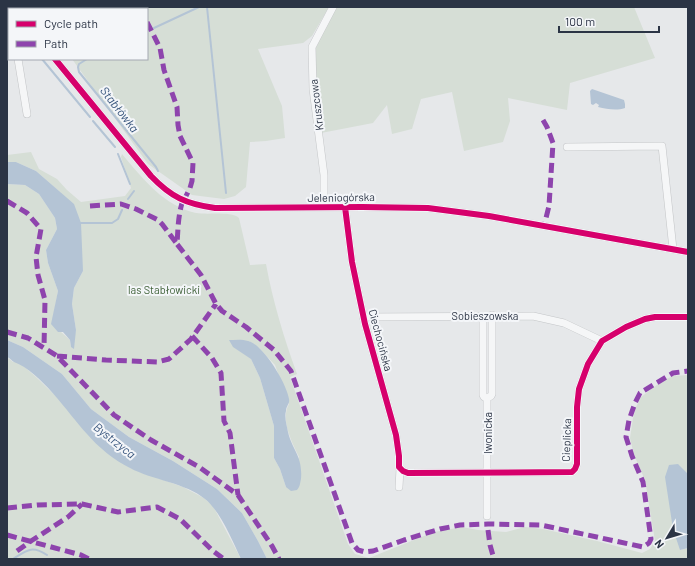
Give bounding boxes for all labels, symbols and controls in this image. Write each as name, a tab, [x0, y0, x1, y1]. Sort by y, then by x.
legend	[8, 8, 148, 60]
scale bar	[559, 8, 659, 34]
text: 100 m	[565, 14, 595, 28]
text: Cycle path	[44, 16, 98, 30]
text: Path	[44, 36, 68, 50]
street label: Kruszcowa	[306, 79, 326, 131]
water label: Stabłówka	[98, 83, 142, 135]
street label: Jeleniogórska	[307, 190, 375, 204]
park label: las Stabłowicki	[128, 283, 200, 296]
street label: Ciechocińska	[366, 308, 396, 372]
street label: Sobieszowska	[452, 309, 518, 322]
street label: Iwonicka	[481, 412, 494, 454]
street label: Cieplicka	[559, 418, 573, 462]
water label: Bystrzyca	[91, 419, 139, 461]
north arrow	[647, 518, 687, 558]
text: N	[651, 538, 666, 551]

